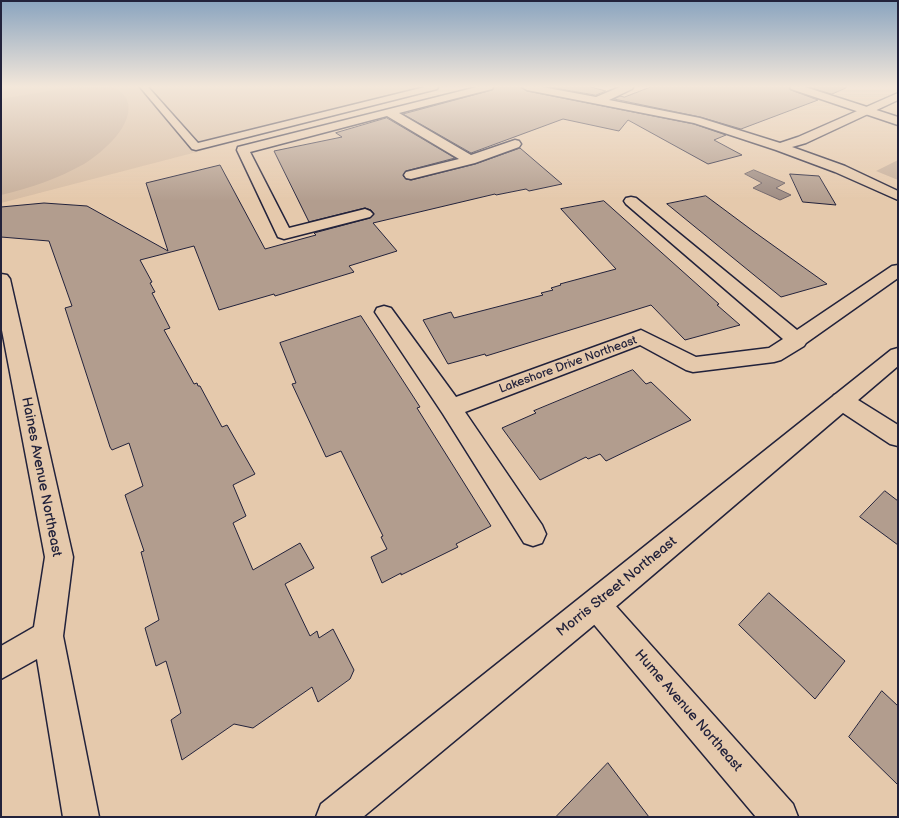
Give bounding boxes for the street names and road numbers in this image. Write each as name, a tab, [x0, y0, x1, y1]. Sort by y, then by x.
street label: Lakeshore Drive Northeast	[497, 333, 639, 397]
street label: Haines Avenue Northeast	[17, 396, 65, 558]
street label: Morris Street Northeast	[554, 533, 680, 641]
street label: Hume Avenue Northeast	[631, 647, 745, 775]

